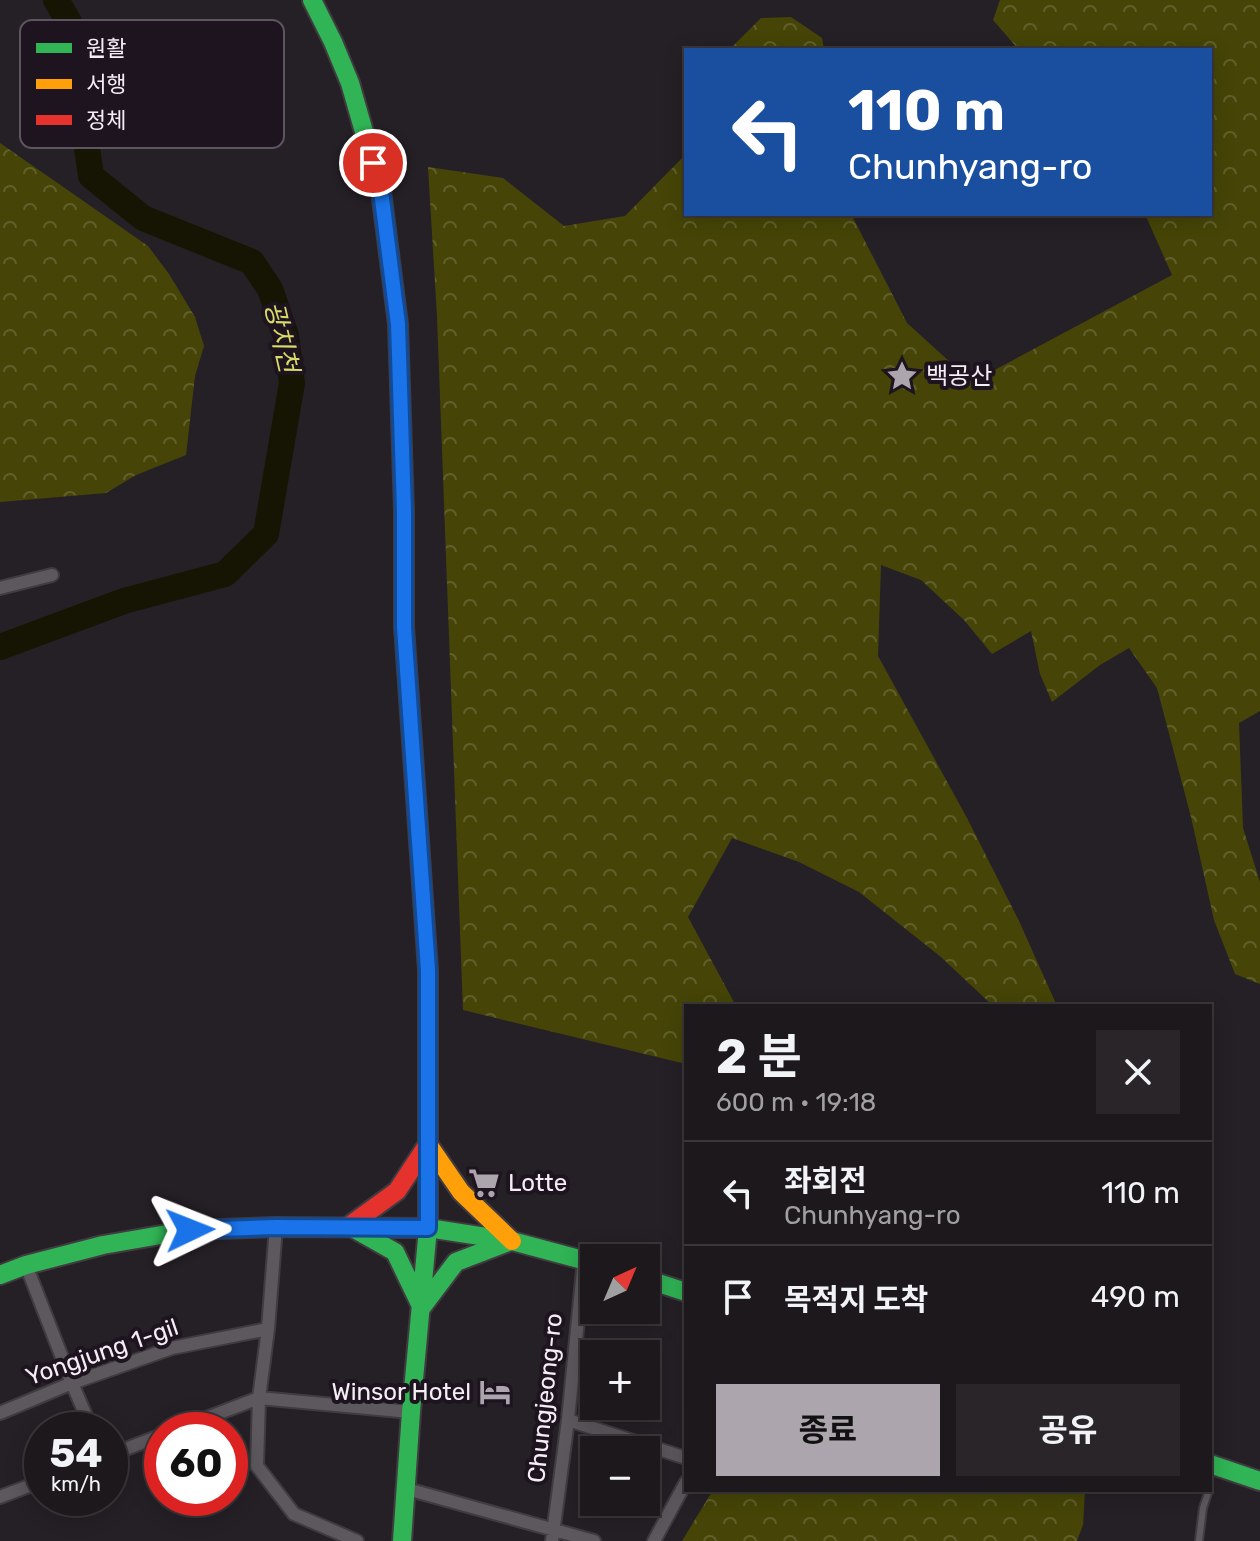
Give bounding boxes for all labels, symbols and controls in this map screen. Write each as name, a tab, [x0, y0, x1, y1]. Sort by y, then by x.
legend	[20, 20, 284, 148]
text: 원활	[86, 35, 126, 62]
text: 서행	[86, 71, 126, 98]
text: 110 m	[848, 78, 1005, 144]
icon: left	[716, 80, 820, 184]
text: 정체	[86, 107, 126, 134]
pin	[339, 129, 407, 197]
icon: arrive	[351, 141, 395, 185]
text: Chunhyang-ro	[848, 145, 1093, 188]
water label: 광치천	[258, 299, 305, 378]
place icon: 백공산	[885, 359, 919, 393]
place label: 백공산	[926, 362, 992, 390]
text: 2 분	[716, 1028, 802, 1085]
button: close	[1096, 1030, 1180, 1114]
text: 600 m · 19:18	[716, 1087, 876, 1118]
text: 좌회전	[784, 1163, 867, 1199]
supermarket icon: Lotte	[467, 1166, 501, 1200]
place label: Lotte	[508, 1169, 567, 1197]
icon: left	[716, 1171, 760, 1215]
text: 110 m	[1101, 1175, 1180, 1211]
position arrow	[148, 1188, 232, 1272]
text: Chunhyang-ro	[784, 1200, 961, 1231]
north arrow	[580, 1244, 660, 1324]
map controls	[580, 1244, 660, 1516]
icon: arrive	[716, 1275, 760, 1319]
text: 490 m	[1091, 1279, 1180, 1315]
text: 목적지 도착	[784, 1282, 928, 1318]
street label: Chungjeong-ro	[522, 1312, 568, 1484]
street label: Yongjung 1-gil	[22, 1313, 182, 1391]
button: +	[580, 1340, 660, 1420]
hotel icon: Winsor Hotel	[478, 1375, 512, 1409]
place label: Winsor Hotel	[332, 1378, 471, 1406]
button: 종료	[716, 1384, 940, 1476]
button: 공유	[956, 1384, 1180, 1476]
speed limit sign: 60	[144, 1412, 248, 1516]
text: 54	[49, 1430, 103, 1477]
button: −	[580, 1436, 660, 1516]
text: km/h	[51, 1472, 101, 1496]

